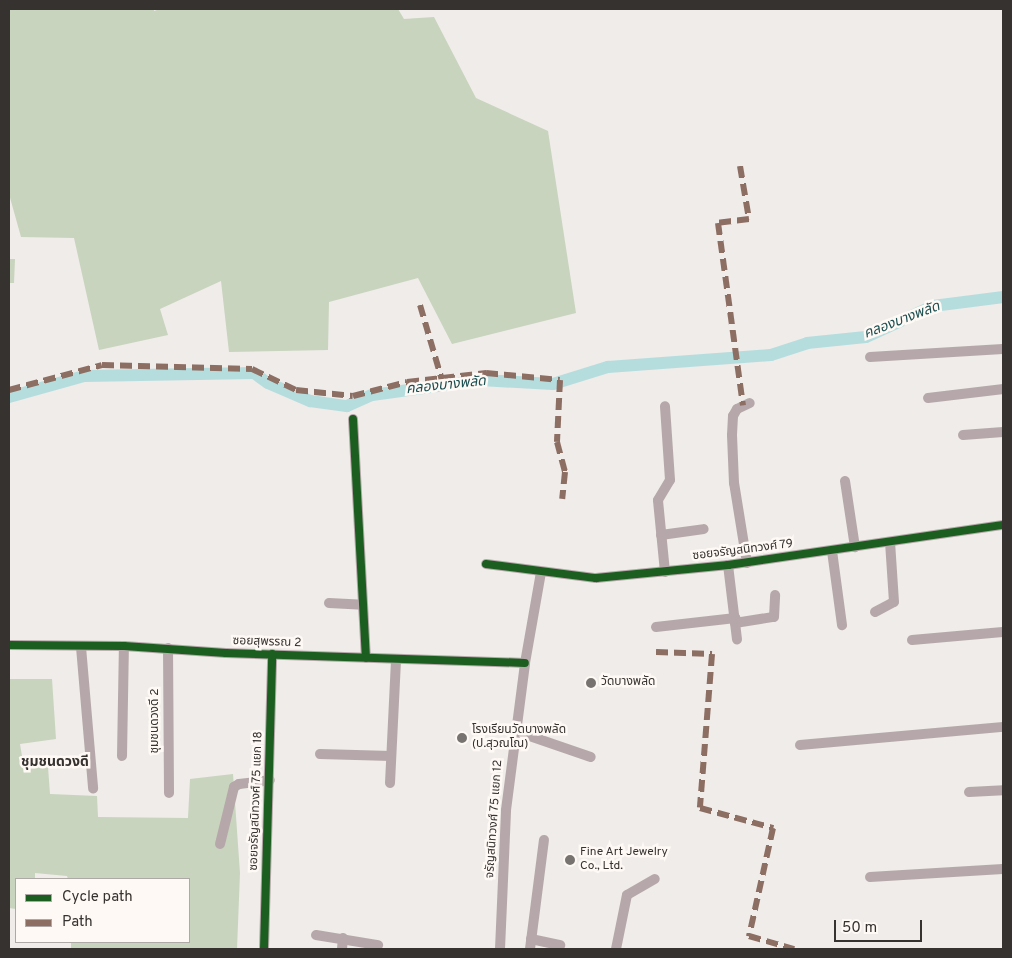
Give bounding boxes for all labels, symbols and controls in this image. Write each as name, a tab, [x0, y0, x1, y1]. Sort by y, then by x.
water label: คลองบางพลัด	[862, 299, 942, 343]
water label: คลองบางพลัด	[405, 373, 487, 399]
street label: ซอยจรัญสนิทวงศ์ 79	[692, 538, 794, 564]
street label: ซอยสุพรรณ 2	[232, 635, 302, 651]
place label: วัดบางพลัด	[601, 676, 655, 690]
marker: วัดบางพลัด	[585, 677, 597, 689]
street label: ชุมชนดวงดี 2	[149, 688, 163, 754]
place label: โรงเรียนวัดบางพลัด (ป.สุวณโณ)	[472, 724, 566, 752]
street label: ซอยจรัญสนิทวงศ์ 75 แยก 18	[247, 731, 267, 871]
marker: โรงเรียนวัดบางพลัด (ป.สุวณโณ)	[456, 732, 468, 744]
district label: ชุมชนดวงดี	[21, 755, 89, 771]
street label: จรัญสนิทวงศ์ 75 แยก 12	[484, 759, 506, 879]
place label: Fine Art Jewelry Co., Ltd.	[580, 846, 668, 874]
marker: Fine Art Jewelry Co., Ltd.	[564, 854, 576, 866]
legend	[15, 878, 190, 943]
text: Cycle path	[62, 888, 133, 907]
scale bar	[837, 910, 924, 942]
text: Path	[62, 913, 93, 932]
text: 50 m	[842, 919, 877, 938]

